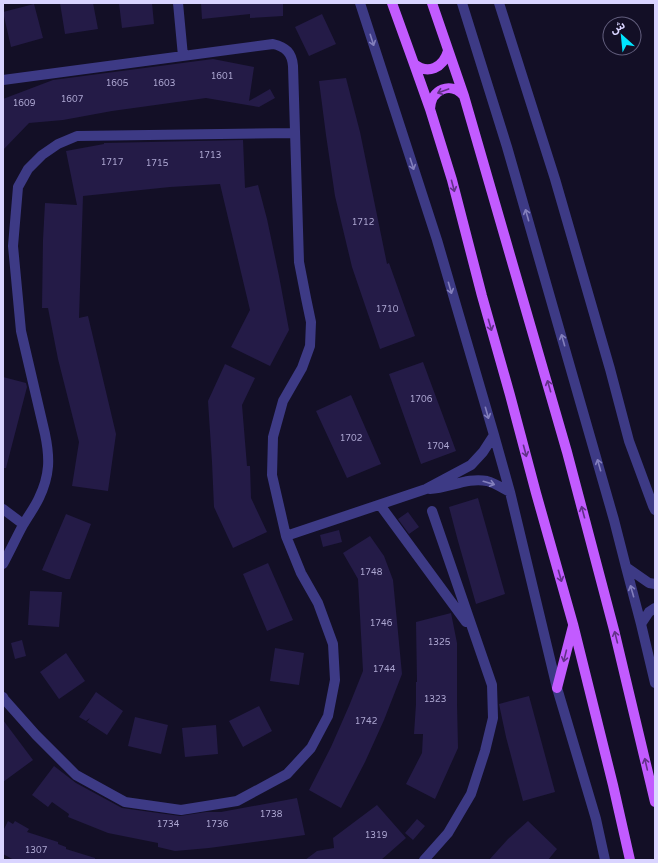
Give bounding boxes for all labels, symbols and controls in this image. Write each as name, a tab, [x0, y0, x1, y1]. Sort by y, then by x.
north arrow	[602, 16, 642, 56]
text: ش	[608, 18, 627, 37]
one-way arrow	[369, 33, 376, 46]
house number: 1601	[211, 71, 233, 82]
house number: 1605	[106, 78, 129, 89]
house number: 1603	[153, 78, 175, 89]
one-way arrow	[437, 87, 449, 95]
house number: 1607	[61, 94, 84, 105]
house number: 1609	[13, 98, 36, 109]
house number: 1713	[199, 150, 221, 161]
house number: 1717	[101, 157, 124, 168]
one-way arrow	[409, 157, 416, 170]
house number: 1715	[146, 158, 169, 169]
one-way arrow	[450, 179, 458, 192]
one-way arrow	[523, 209, 530, 222]
house number: 1712	[352, 217, 374, 228]
one-way arrow	[447, 281, 454, 294]
house number: 1710	[376, 304, 399, 315]
one-way arrow	[487, 318, 495, 331]
one-way arrow	[559, 334, 566, 347]
one-way arrow	[545, 380, 552, 393]
house number: 1706	[410, 394, 433, 405]
one-way arrow	[484, 406, 491, 419]
house number: 1702	[340, 433, 362, 444]
house number: 1704	[427, 441, 450, 452]
one-way arrow	[521, 444, 529, 457]
one-way arrow	[594, 459, 602, 472]
one-way arrow	[482, 480, 495, 487]
one-way arrow	[579, 505, 587, 518]
house number: 1748	[360, 567, 383, 578]
one-way arrow	[557, 569, 564, 582]
one-way arrow	[628, 585, 635, 598]
house number: 1746	[370, 618, 393, 629]
one-way arrow	[612, 631, 619, 644]
house number: 1325	[428, 637, 451, 648]
one-way arrow	[561, 649, 569, 662]
house number: 1744	[373, 664, 396, 675]
house number: 1323	[424, 694, 446, 705]
house number: 1742	[355, 716, 377, 727]
one-way arrow	[642, 758, 649, 771]
house number: 1738	[260, 809, 283, 820]
house number: 1734	[157, 819, 180, 830]
house number: 1736	[206, 819, 229, 830]
house number: 1319	[365, 830, 388, 841]
house number: 1307	[25, 845, 48, 856]

